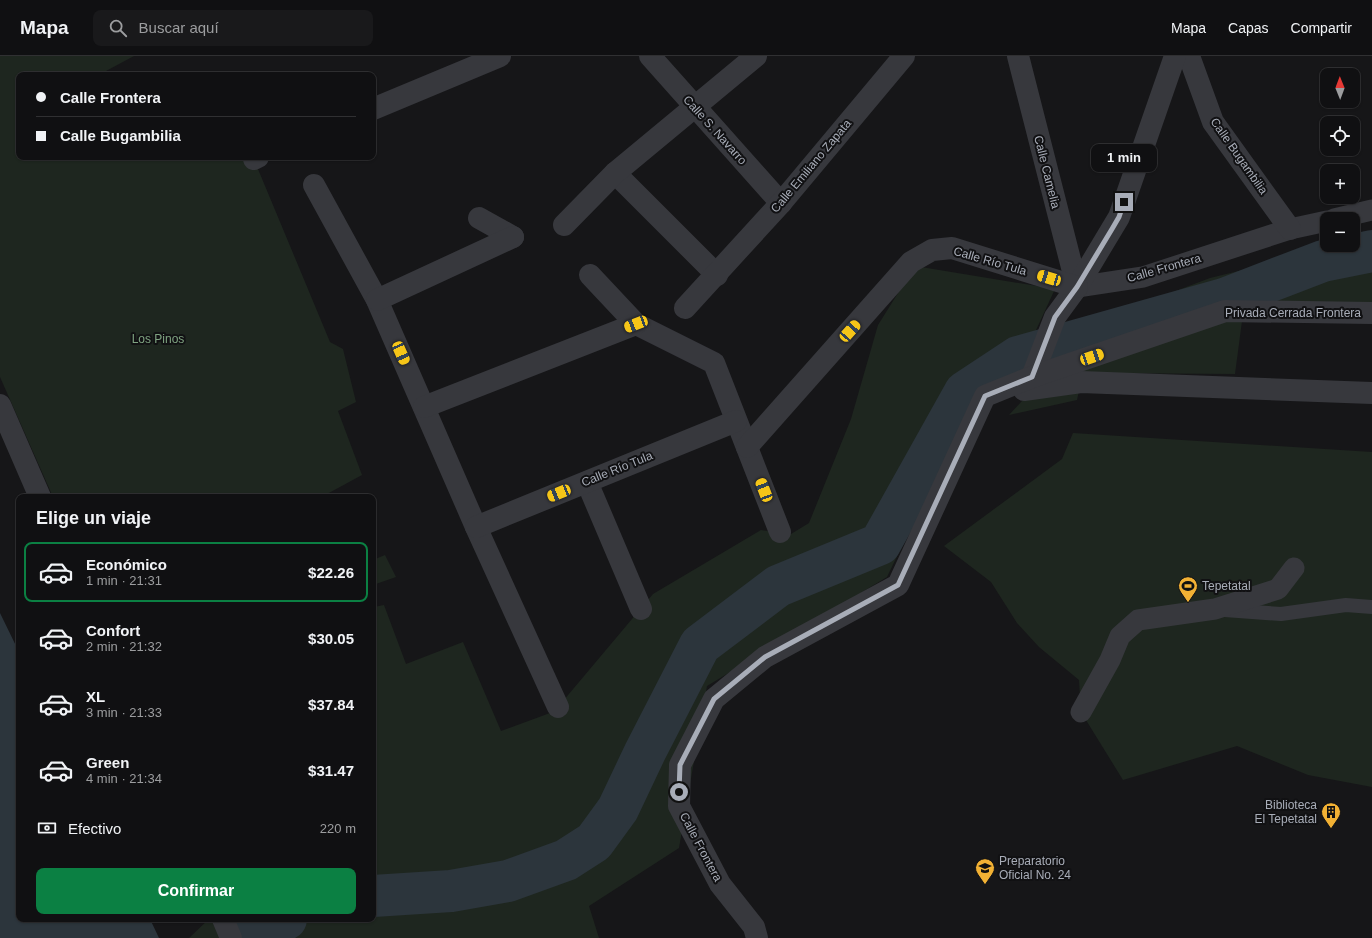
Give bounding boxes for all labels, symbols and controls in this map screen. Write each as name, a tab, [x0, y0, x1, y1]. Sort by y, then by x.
search box	[93, 10, 373, 46]
text: Mapa	[20, 17, 69, 38]
icon: search	[107, 17, 129, 39]
text: Buscar aquí	[139, 19, 219, 36]
text: Mapa	[1171, 20, 1206, 36]
text: Capas	[1228, 20, 1269, 36]
text: Compartir	[1291, 20, 1352, 36]
north arrow	[1320, 68, 1360, 108]
map controls	[1320, 68, 1360, 252]
text: Calle Frontera	[60, 89, 161, 106]
street label: Calle S. Navarro	[680, 93, 750, 168]
street label: Calle Bugambilia	[1207, 115, 1271, 197]
street label: Calle Emiliano Zapata	[768, 116, 854, 215]
button: locate	[1320, 116, 1360, 156]
text: Calle Bugambilia	[60, 127, 181, 144]
street label: Calle Camelia	[1031, 134, 1063, 210]
callout: 1 min	[1091, 144, 1157, 172]
text: 1 min	[1107, 150, 1141, 165]
button: +	[1320, 164, 1360, 204]
route end	[1115, 193, 1133, 211]
button: −	[1320, 212, 1360, 252]
street label: Calle Río Tula	[952, 244, 1028, 278]
street label: Calle Frontera	[1126, 251, 1203, 285]
car	[1036, 269, 1062, 287]
street label: Privada Cerrada Frontera	[1225, 306, 1361, 320]
car	[623, 314, 649, 334]
car	[838, 318, 862, 344]
park label: Los Pinos	[132, 332, 184, 346]
car	[391, 340, 411, 366]
car	[1079, 347, 1105, 367]
street label: Calle Río Tula	[579, 448, 655, 490]
car	[754, 477, 774, 503]
car	[546, 483, 572, 503]
text: Elige un viaje	[36, 508, 151, 528]
icon: car	[38, 554, 74, 590]
text: Económico	[86, 556, 167, 573]
text: $22.26	[308, 564, 354, 581]
text: 1 min · 21:31	[86, 573, 162, 588]
sports icon: Tepetatal	[1177, 575, 1199, 603]
place label: Tepetatal	[1202, 579, 1251, 593]
icon: car	[38, 620, 74, 656]
text: Confort	[86, 622, 140, 639]
text: $30.05	[308, 630, 354, 647]
text: 2 min · 21:32	[86, 639, 162, 654]
icon: car	[38, 686, 74, 722]
text: XL	[86, 688, 105, 705]
text: $37.84	[308, 696, 354, 713]
text: 3 min · 21:33	[86, 705, 162, 720]
icon: car	[38, 752, 74, 788]
text: Green	[86, 754, 129, 771]
text: $31.47	[308, 762, 354, 779]
text: 4 min · 21:34	[86, 771, 162, 786]
route start	[670, 783, 688, 801]
place label: Biblioteca El Tepetatal	[1255, 798, 1317, 826]
building icon: Biblioteca El Tepetatal	[1320, 801, 1342, 829]
street label: Calle Frontera	[677, 810, 725, 884]
icon: cash	[36, 817, 58, 839]
text: Efectivo	[68, 820, 121, 837]
text: 220 m	[320, 821, 356, 836]
place label: Preparatorio Oficial No. 24	[999, 854, 1071, 882]
school or university icon: Preparatorio Oficial No. 24	[974, 857, 996, 885]
button: Confirmar	[36, 868, 356, 914]

